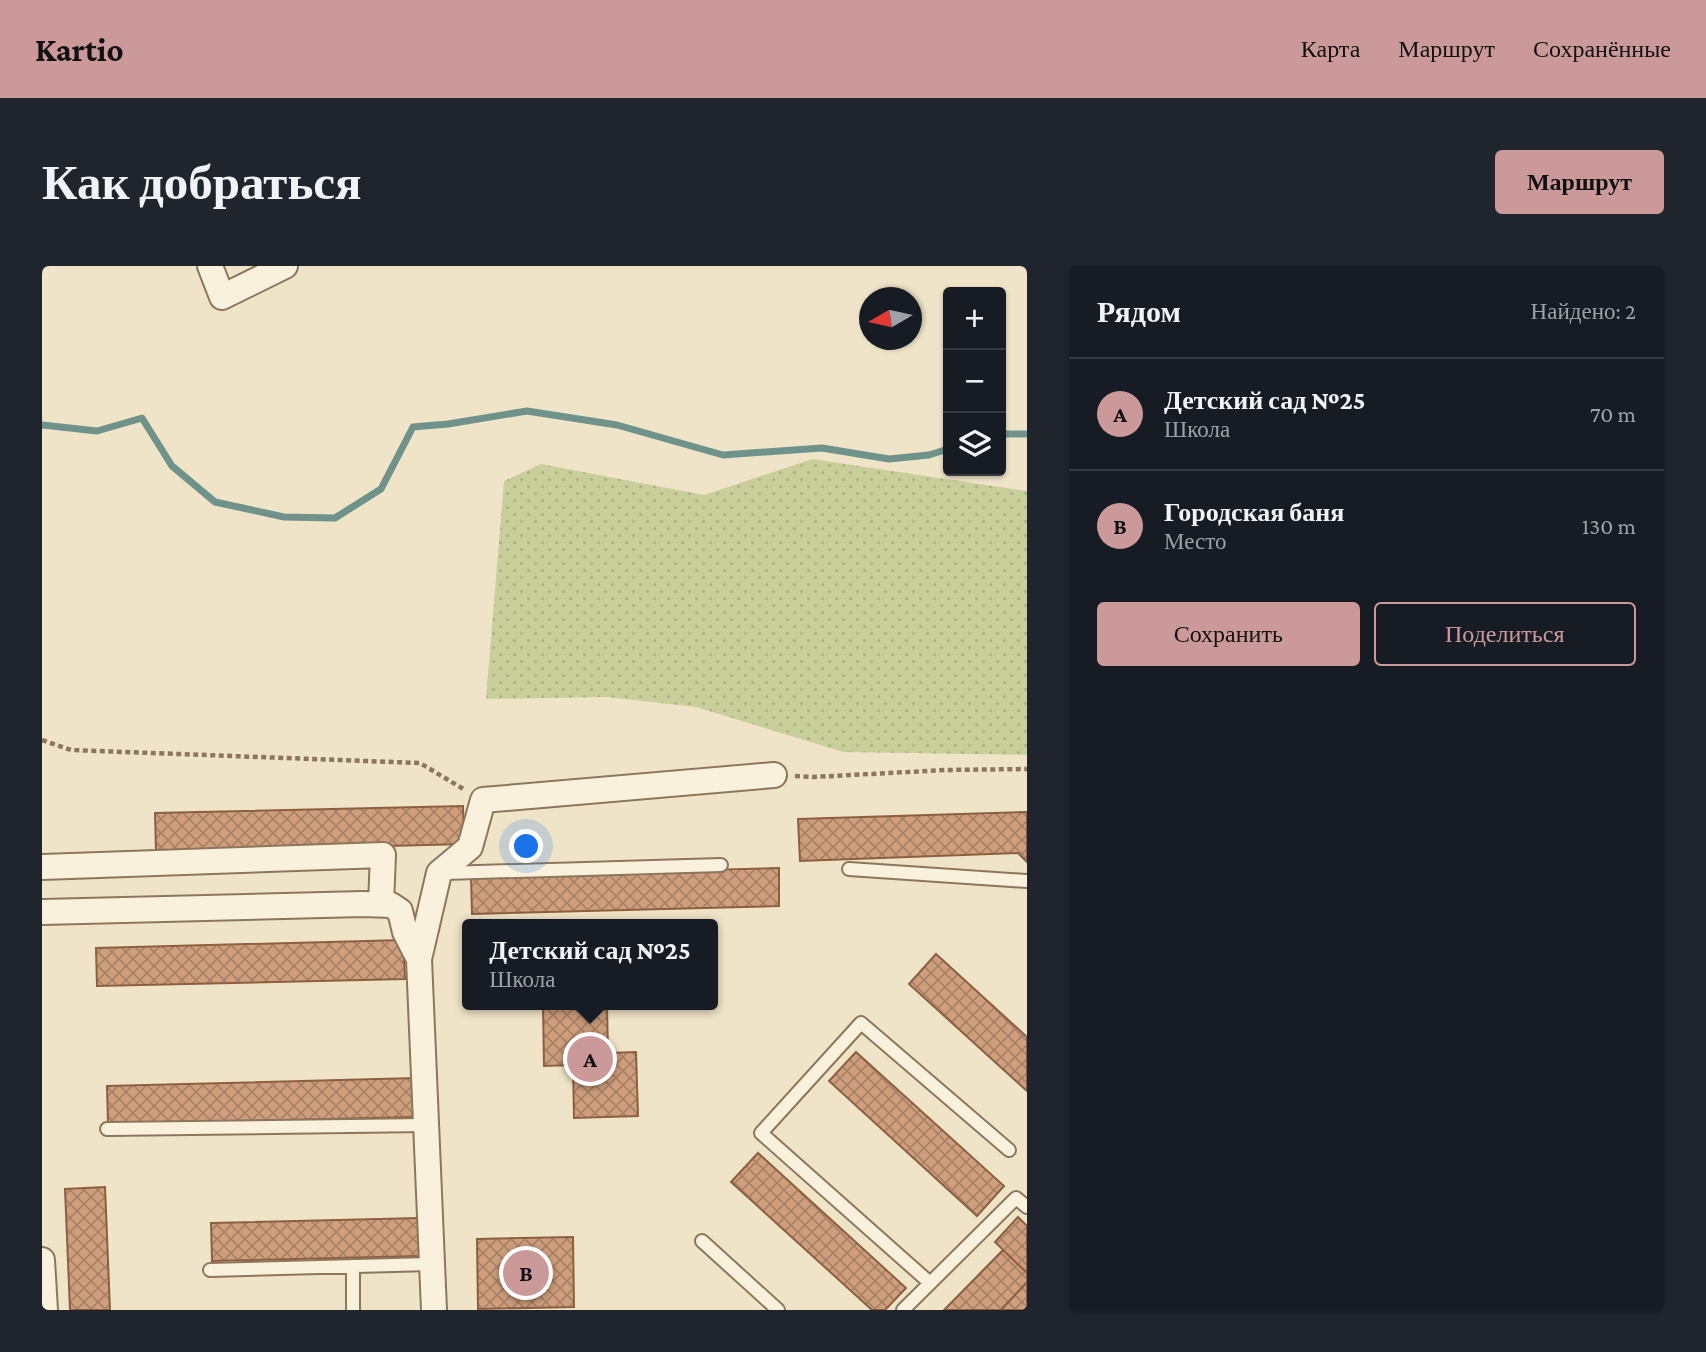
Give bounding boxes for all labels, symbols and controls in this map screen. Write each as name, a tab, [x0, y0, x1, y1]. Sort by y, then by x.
text: Kartio	[35, 31, 124, 68]
text: Карта	[1301, 35, 1360, 62]
text: Маршрут	[1398, 35, 1495, 62]
text: Сохранённые	[1533, 35, 1671, 62]
button: Маршрут	[1495, 150, 1664, 214]
text: Как добраться	[42, 155, 362, 210]
north arrow	[859, 287, 922, 350]
map controls	[943, 287, 1006, 476]
button: +	[943, 287, 1006, 350]
text: Рядом	[1097, 295, 1181, 328]
text: Найдено: 2	[1531, 298, 1636, 324]
button: −	[943, 350, 1006, 413]
text: Детский сад №25	[1164, 386, 1365, 415]
text: A	[1113, 401, 1127, 427]
text: 70 m	[1590, 401, 1636, 427]
button: layers	[943, 413, 1006, 476]
text: Школа	[1164, 416, 1230, 442]
text: Городская баня	[1164, 498, 1344, 527]
text: B	[1113, 513, 1127, 539]
text: 130 m	[1582, 513, 1636, 539]
text: Место	[1164, 528, 1226, 554]
button: Сохранить	[1097, 602, 1360, 666]
button: Поделиться	[1374, 602, 1636, 666]
your location	[509, 829, 543, 863]
popup	[462, 919, 718, 1010]
text: Детский сад №25	[489, 936, 691, 965]
text: Школа	[489, 966, 555, 992]
pin: A	[567, 1033, 613, 1085]
pin: B	[503, 1247, 549, 1299]

